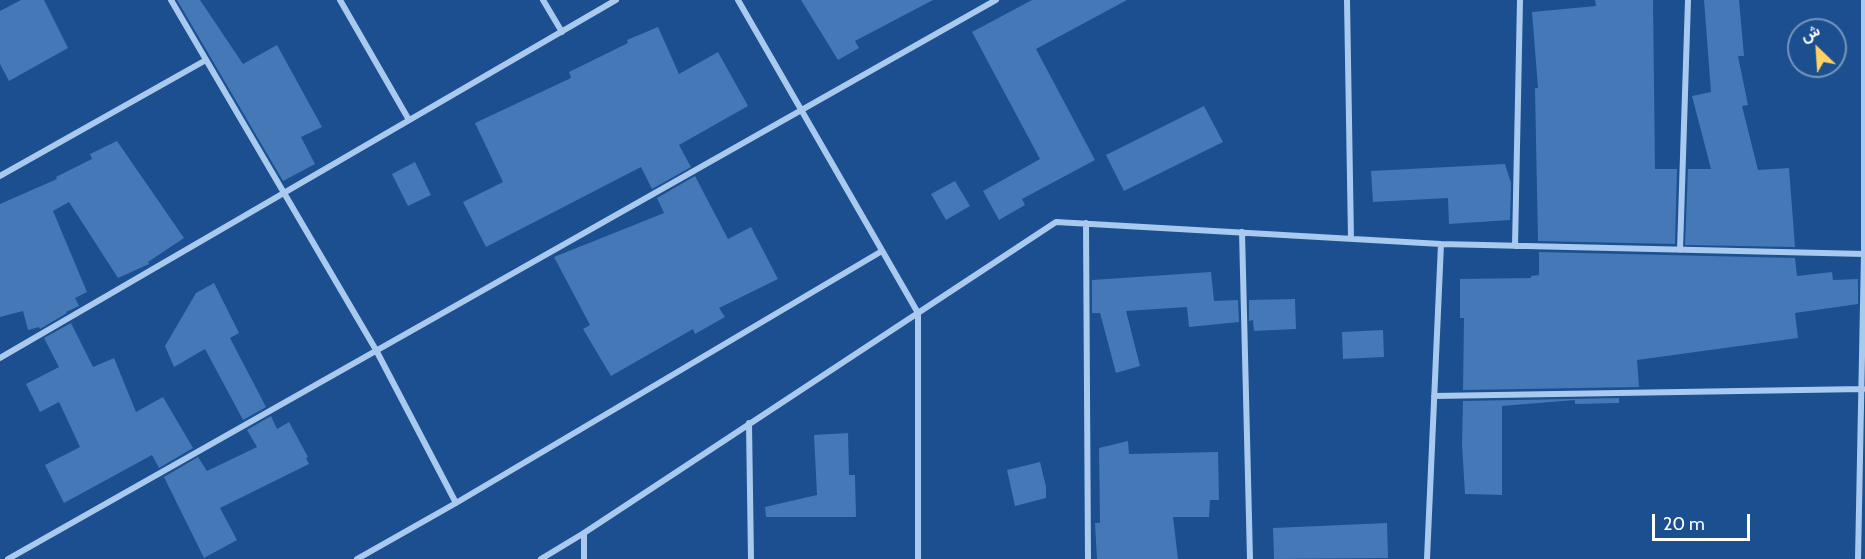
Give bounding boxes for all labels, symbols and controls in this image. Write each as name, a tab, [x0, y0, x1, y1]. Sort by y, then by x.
north arrow	[1787, 18, 1847, 78]
text: ش	[1797, 20, 1823, 46]
scale bar	[1655, 502, 1752, 540]
text: 20 m	[1663, 513, 1705, 535]

